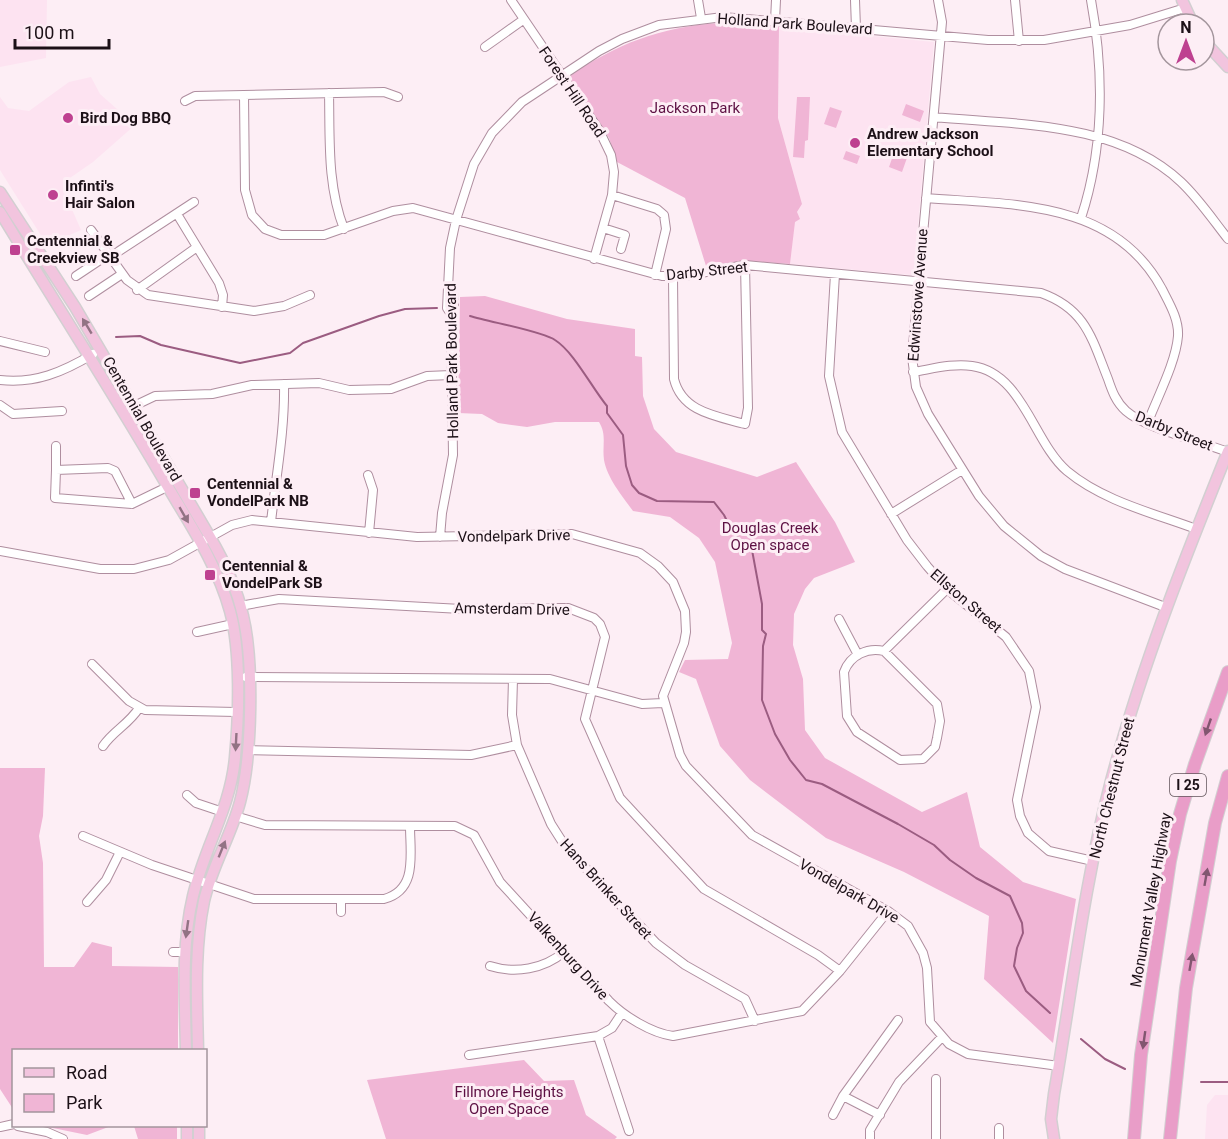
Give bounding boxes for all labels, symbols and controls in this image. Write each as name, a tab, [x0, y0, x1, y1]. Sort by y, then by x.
street label: Holland Park Boulevard	[717, 10, 873, 38]
scale bar	[15, 12, 110, 50]
north arrow	[1156, 12, 1216, 72]
text: N	[1180, 18, 1192, 37]
text: 100 m	[24, 22, 75, 43]
street label: Forest Hill Road	[535, 43, 609, 141]
park label: Jackson Park	[650, 99, 741, 117]
place label: Bird Dog BBQ	[80, 109, 171, 127]
marker: Bird Dog BBQ	[61, 111, 75, 125]
place label: Andrew Jackson Elementary School	[867, 125, 993, 160]
marker: Andrew Jackson Elementary School	[848, 136, 862, 150]
place label: Infinti's Hair Salon	[65, 177, 135, 212]
marker: Infinti's Hair Salon	[46, 188, 60, 202]
street label: Edwinstowe Avenue	[904, 228, 932, 362]
place label: Centennial & Creekview SB	[27, 232, 120, 267]
marker: Centennial & Creekview SB	[8, 243, 22, 257]
street label: Darby Street	[665, 258, 749, 284]
street label: Holland Park Boulevard	[442, 283, 462, 439]
one-way arrow	[81, 318, 92, 334]
street label: Centennial Boulevard	[99, 353, 185, 485]
street label: Darby Street	[1133, 407, 1215, 455]
place label: Centennial & VondelPark NB	[207, 475, 309, 510]
marker: Centennial & VondelPark NB	[188, 486, 202, 500]
one-way arrow	[178, 506, 188, 523]
park label: Douglas Creek Open space	[722, 519, 819, 554]
street label: Vondelpark Drive	[457, 526, 571, 546]
place label: Centennial & VondelPark SB	[222, 557, 323, 592]
street label: Ellston Street	[927, 565, 1005, 637]
marker: Centennial & VondelPark SB	[203, 568, 217, 582]
street label: Amsterdam Drive	[454, 599, 570, 619]
street label: North Chestnut Street	[1086, 715, 1138, 861]
one-way arrow	[1202, 718, 1212, 736]
one-way arrow	[232, 732, 241, 751]
road number: I 25	[1170, 774, 1206, 796]
street label: Monument Valley Highway	[1127, 811, 1175, 989]
street label: Hans Brinker Street	[556, 835, 656, 943]
one-way arrow	[217, 839, 227, 857]
street label: Vondelpark Drive	[796, 855, 902, 927]
one-way arrow	[1201, 868, 1210, 887]
street label: Valkenburg Drive	[524, 908, 612, 1004]
one-way arrow	[183, 920, 192, 939]
one-way arrow	[1187, 952, 1196, 971]
one-way arrow	[1139, 1030, 1148, 1049]
legend	[12, 1049, 207, 1127]
text: Road	[66, 1062, 107, 1083]
park label: Fillmore Heights Open Space	[454, 1083, 564, 1118]
text: Park	[66, 1092, 103, 1113]

